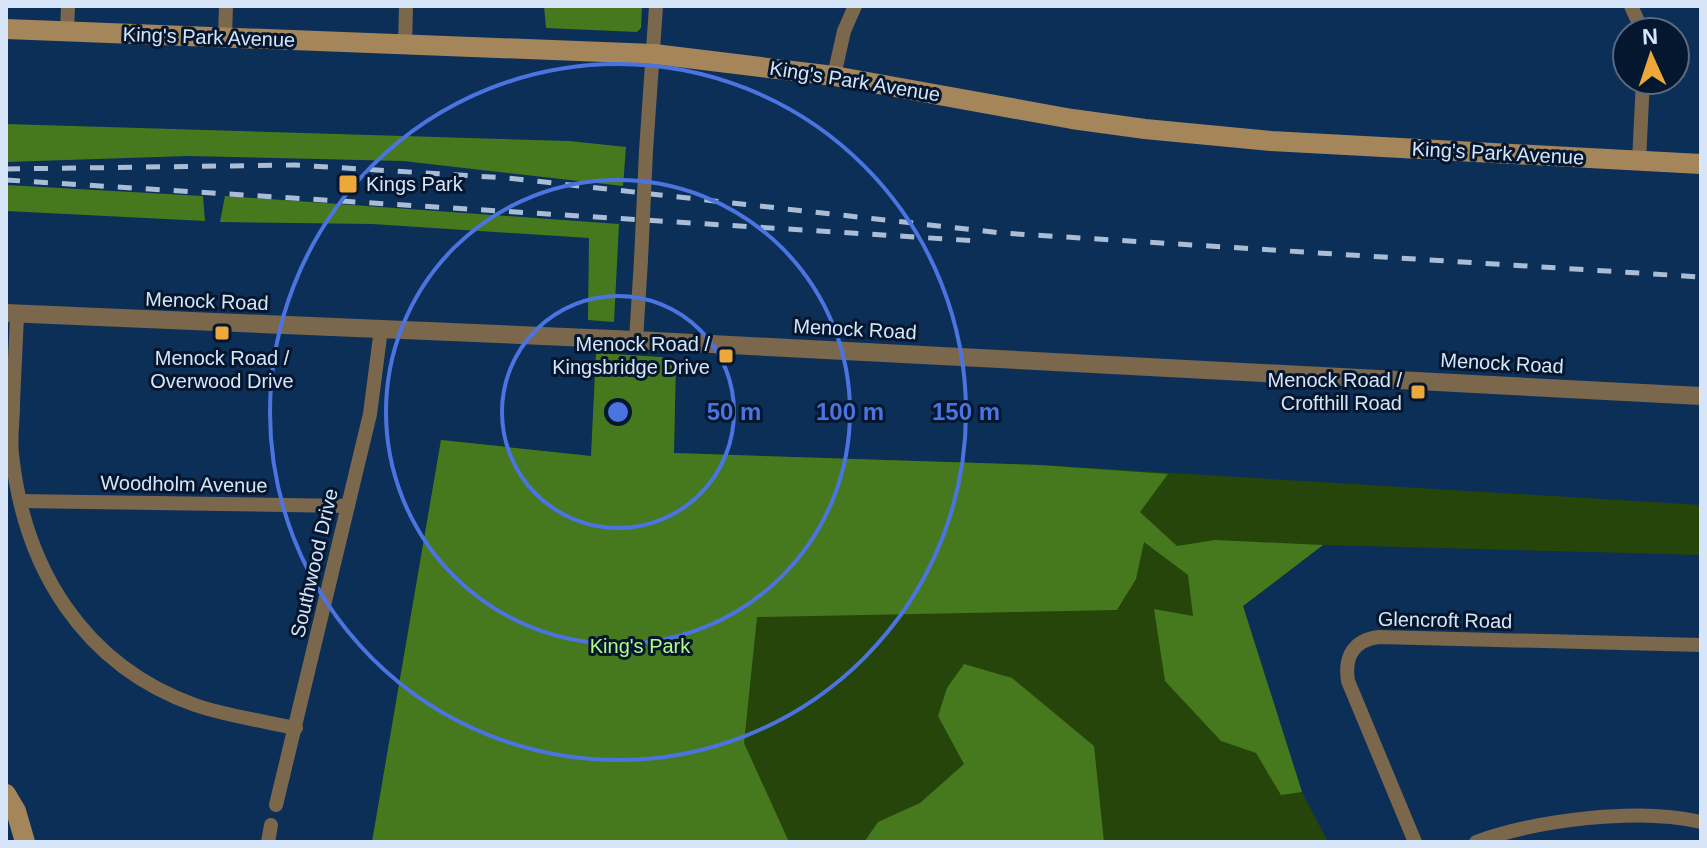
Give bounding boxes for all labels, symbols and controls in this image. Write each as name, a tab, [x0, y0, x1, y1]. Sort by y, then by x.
north arrow	[1611, 16, 1691, 96]
street label: King's Park Avenue	[122, 23, 296, 51]
text: N	[1641, 24, 1659, 49]
street label: King's Park Avenue	[768, 57, 942, 105]
street label: King's Park Avenue	[1411, 138, 1585, 168]
marker: Kings Park	[337, 173, 359, 195]
place label: Kings Park	[366, 173, 464, 195]
street label: Menock Road	[145, 288, 269, 314]
street label: Menock Road	[793, 315, 917, 343]
marker: Menock Road / Overwood Drive	[213, 324, 231, 342]
place label: Menock Road / Kingsbridge Drive	[552, 333, 710, 378]
place label: Menock Road / Overwood Drive	[150, 347, 294, 392]
marker: Menock Road / Kingsbridge Drive	[717, 347, 735, 365]
street label: Menock Road	[1440, 349, 1564, 377]
place label: Menock Road / Crofthill Road	[1267, 369, 1402, 414]
marker: Menock Road / Crofthill Road	[1409, 383, 1427, 401]
centre of rings	[604, 398, 632, 426]
text: 50 m	[707, 398, 761, 425]
text: 100 m	[816, 398, 884, 425]
text: 150 m	[932, 398, 1000, 425]
street label: Woodholm Avenue	[100, 472, 268, 496]
street label: Southwood Drive	[286, 486, 342, 640]
street label: Glencroft Road	[1378, 608, 1512, 632]
park label: King's Park	[590, 635, 691, 657]

